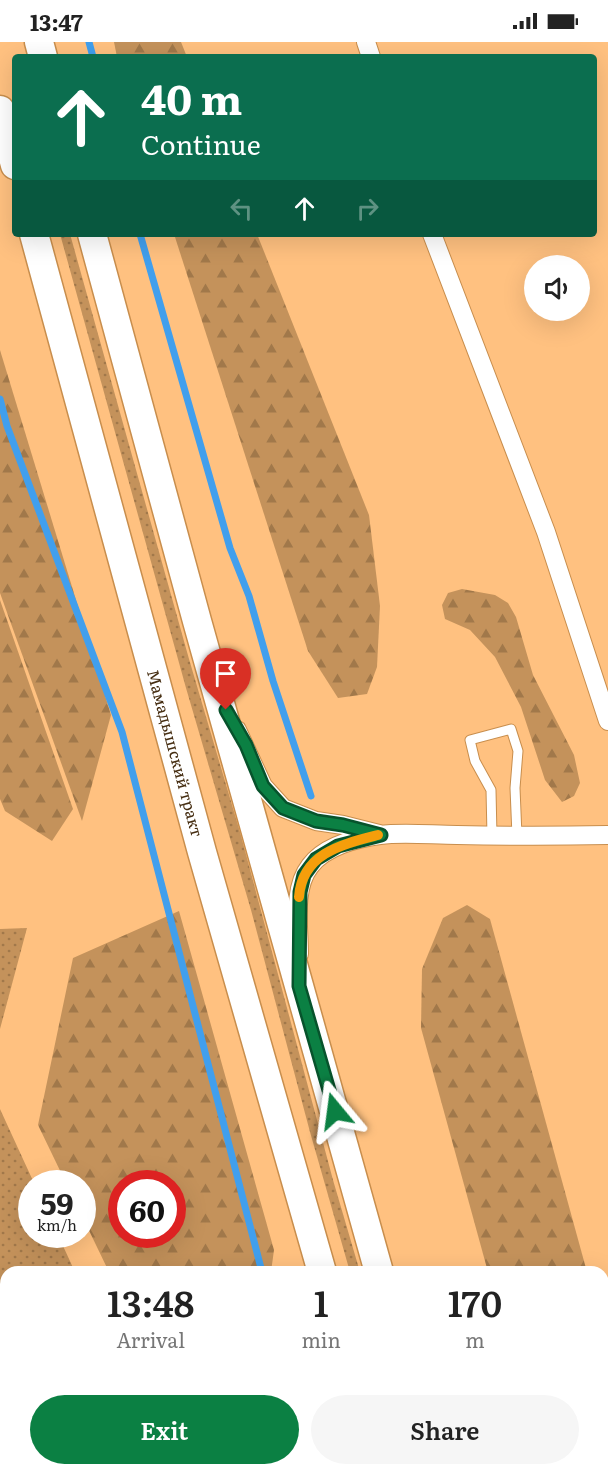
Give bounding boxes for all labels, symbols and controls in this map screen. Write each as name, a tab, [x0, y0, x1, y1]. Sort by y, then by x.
text: 13:47	[30, 5, 83, 38]
text: 40 m	[141, 66, 242, 128]
icon: ahead	[42, 78, 120, 156]
text: Continue	[141, 123, 261, 163]
icon: left	[225, 192, 258, 225]
icon: ahead	[288, 192, 321, 225]
icon: right	[351, 192, 384, 225]
map controls	[524, 255, 590, 321]
button: sound	[524, 255, 590, 321]
pin	[200, 648, 251, 710]
icon: arrive	[209, 657, 242, 690]
street label: Мамадышский тракт	[142, 666, 210, 839]
position arrow	[303, 1079, 367, 1143]
speed limit sign: 60	[108, 1170, 186, 1248]
text: 59	[40, 1180, 74, 1224]
text: km/h	[37, 1213, 77, 1236]
text: 13:48	[107, 1275, 194, 1328]
text: 1	[314, 1275, 328, 1328]
text: 170	[448, 1275, 502, 1328]
text: Arrival	[117, 1324, 185, 1354]
text: min	[301, 1324, 341, 1354]
text: m	[465, 1324, 485, 1354]
button: Exit	[30, 1395, 299, 1464]
button: Share	[311, 1395, 579, 1464]

